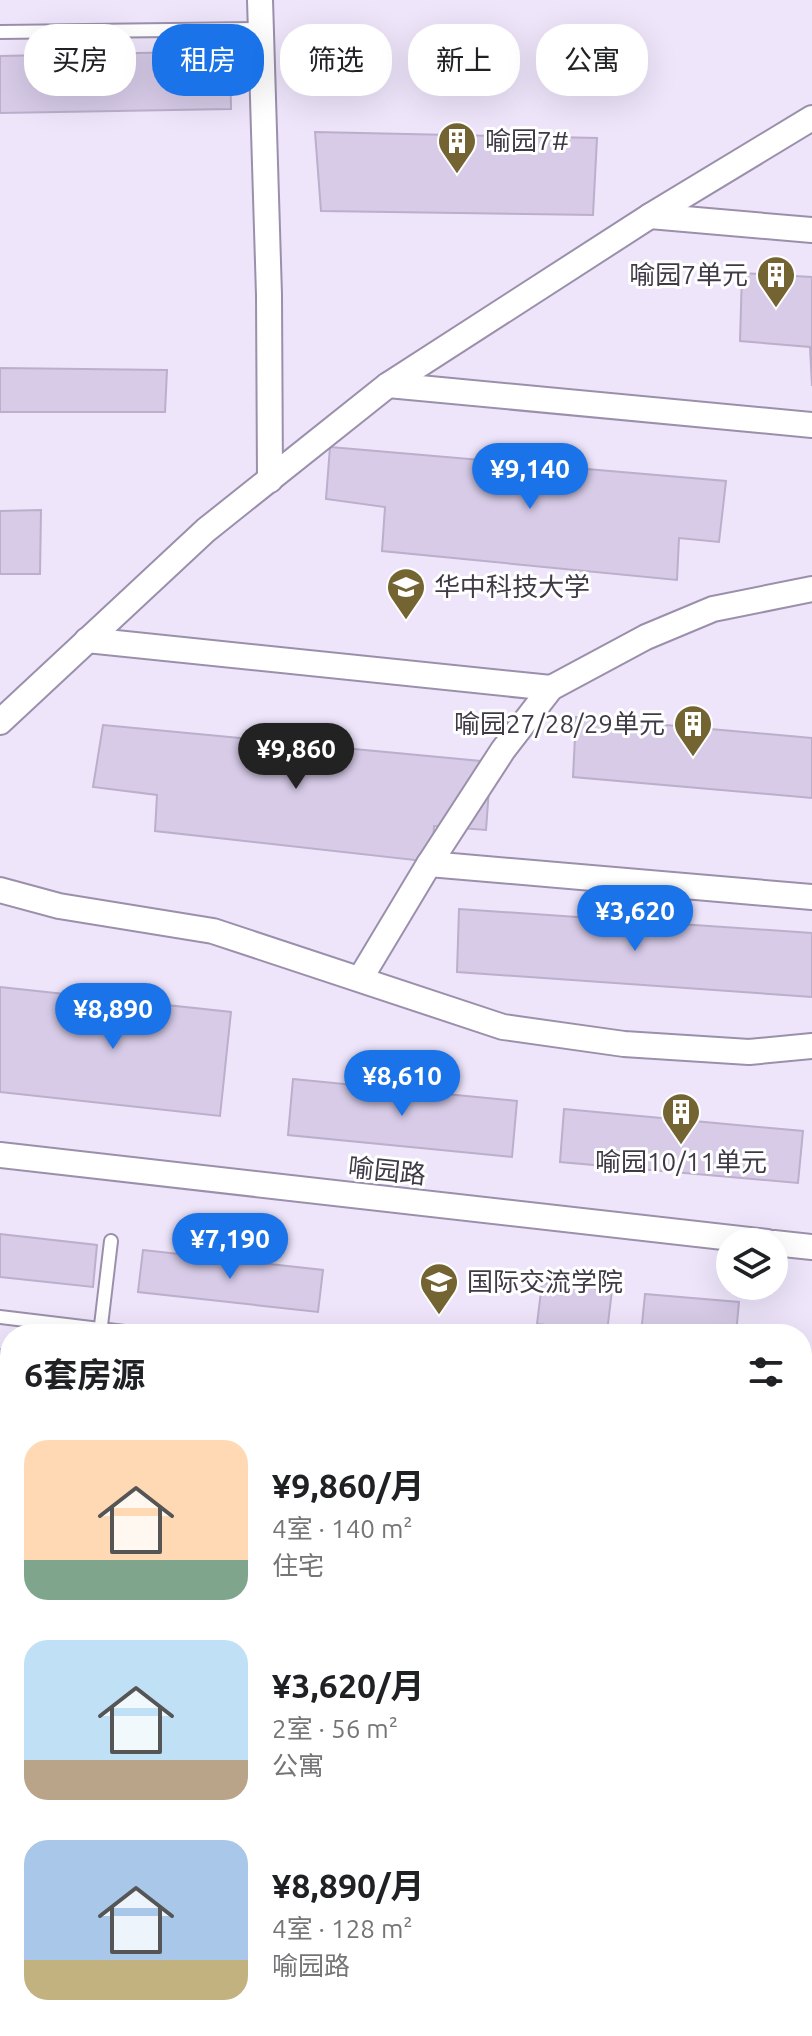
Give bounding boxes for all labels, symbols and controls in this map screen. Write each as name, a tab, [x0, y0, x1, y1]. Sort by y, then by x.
chip: 买房	[24, 24, 136, 96]
chip: 租房	[152, 24, 264, 96]
chip: 筛选	[280, 24, 392, 96]
chip: 新上	[408, 24, 520, 96]
chip: 公寓	[536, 24, 648, 96]
building icon: 喻园7#	[436, 120, 478, 175]
place label: 喻园7#	[485, 126, 569, 155]
building icon: 喻园7单元	[755, 254, 797, 309]
place label: 喻园7单元	[629, 260, 748, 289]
pin: ¥9,140	[465, 443, 595, 511]
text: ¥9,140	[490, 454, 570, 483]
school or university icon: 华中科技大学	[385, 566, 427, 621]
place label: 华中科技大学	[434, 572, 590, 601]
building icon: 喻园27/28/29单元	[672, 703, 714, 758]
place label: 喻园27/28/29单元	[454, 709, 665, 738]
pin: ¥9,860	[231, 723, 361, 791]
text: ¥9,860	[256, 734, 336, 763]
pin: ¥3,620	[570, 885, 700, 953]
text: ¥3,620	[595, 896, 675, 925]
pin: ¥8,890	[48, 983, 178, 1051]
text: ¥8,890	[73, 994, 153, 1023]
pin: ¥8,610	[337, 1050, 467, 1118]
text: ¥8,610	[362, 1061, 442, 1090]
building icon: 喻园10/11单元	[660, 1091, 702, 1146]
place label: 喻园10/11单元	[595, 1147, 767, 1176]
street label: 喻园路	[347, 1152, 427, 1189]
pin: ¥7,190	[165, 1213, 295, 1281]
text: ¥7,190	[190, 1224, 270, 1253]
map controls	[716, 1228, 788, 1300]
button: layers	[716, 1228, 788, 1300]
school or university icon: 国际交流学院	[418, 1261, 460, 1316]
place label: 国际交流学院	[467, 1267, 623, 1296]
icon: filters	[744, 1350, 788, 1394]
text: 6套房源	[24, 1355, 145, 1393]
text: ¥9,860/月	[272, 1466, 425, 1504]
icon: home	[88, 1472, 184, 1568]
text: 4室 · 140 m²	[272, 1514, 413, 1543]
text: 住宅	[272, 1551, 324, 1580]
text: ¥3,620/月	[272, 1666, 425, 1704]
icon: home	[88, 1672, 184, 1768]
text: 2室 · 56 m²	[272, 1714, 398, 1743]
text: 公寓	[272, 1751, 324, 1780]
text: ¥8,890/月	[272, 1866, 425, 1904]
icon: home	[88, 1872, 184, 1968]
text: 4室 · 128 m²	[272, 1914, 413, 1943]
text: 喻园路	[272, 1951, 350, 1980]

